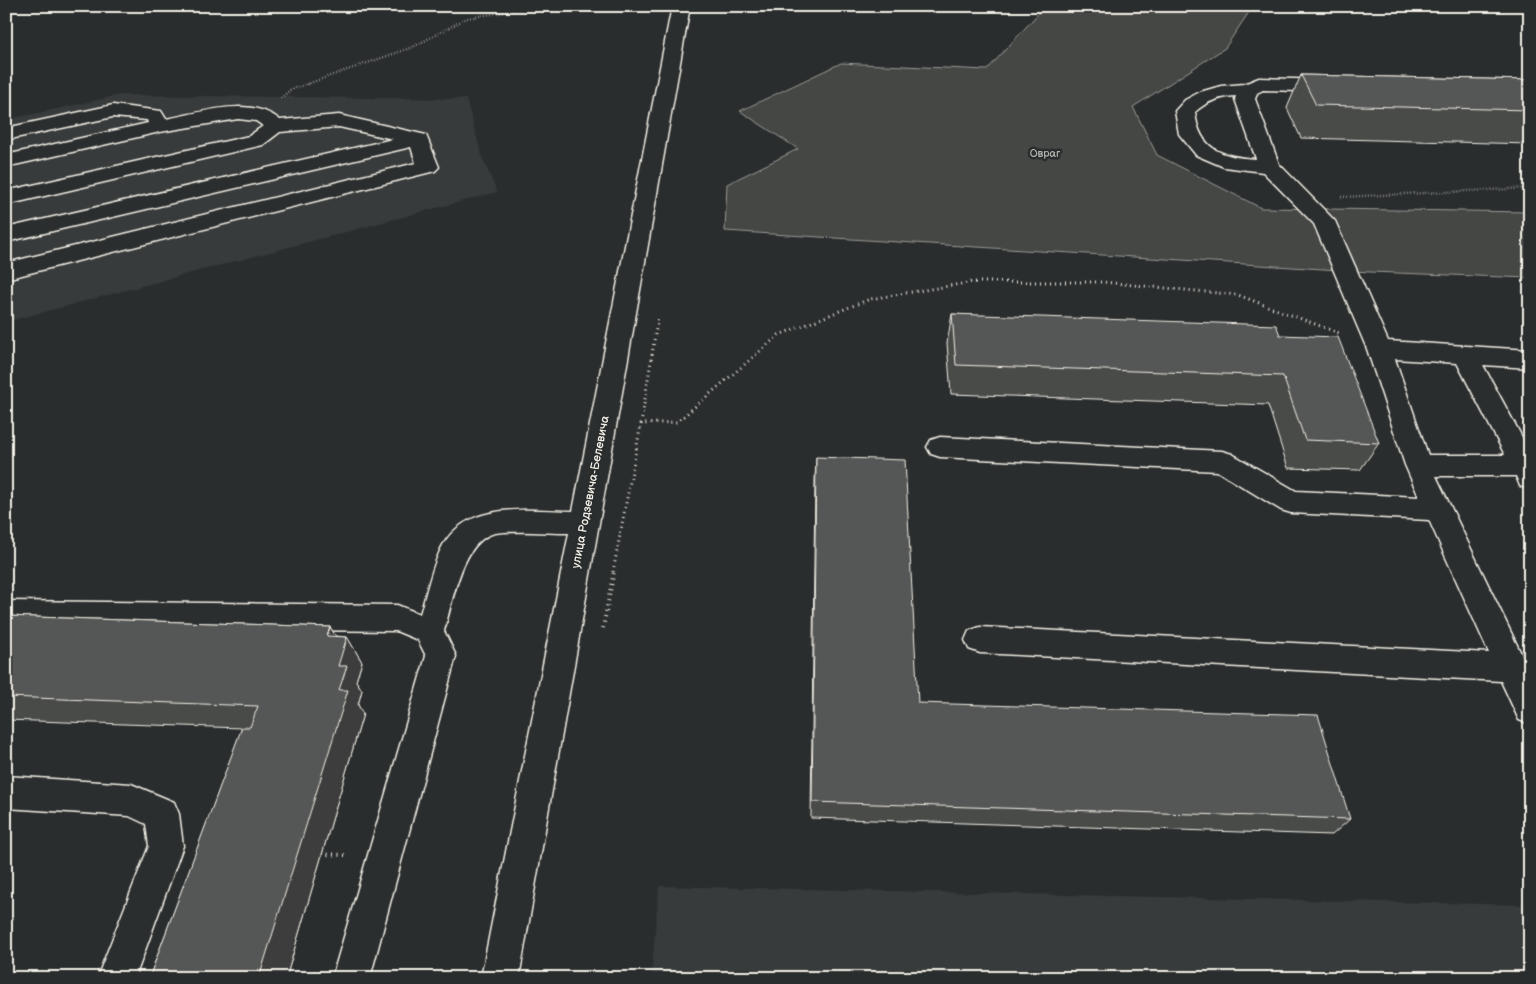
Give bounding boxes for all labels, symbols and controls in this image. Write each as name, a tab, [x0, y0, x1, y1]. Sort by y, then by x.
park label: Овраг	[1030, 147, 1061, 160]
street label: улица Родзевича-Белевича	[568, 415, 613, 570]

